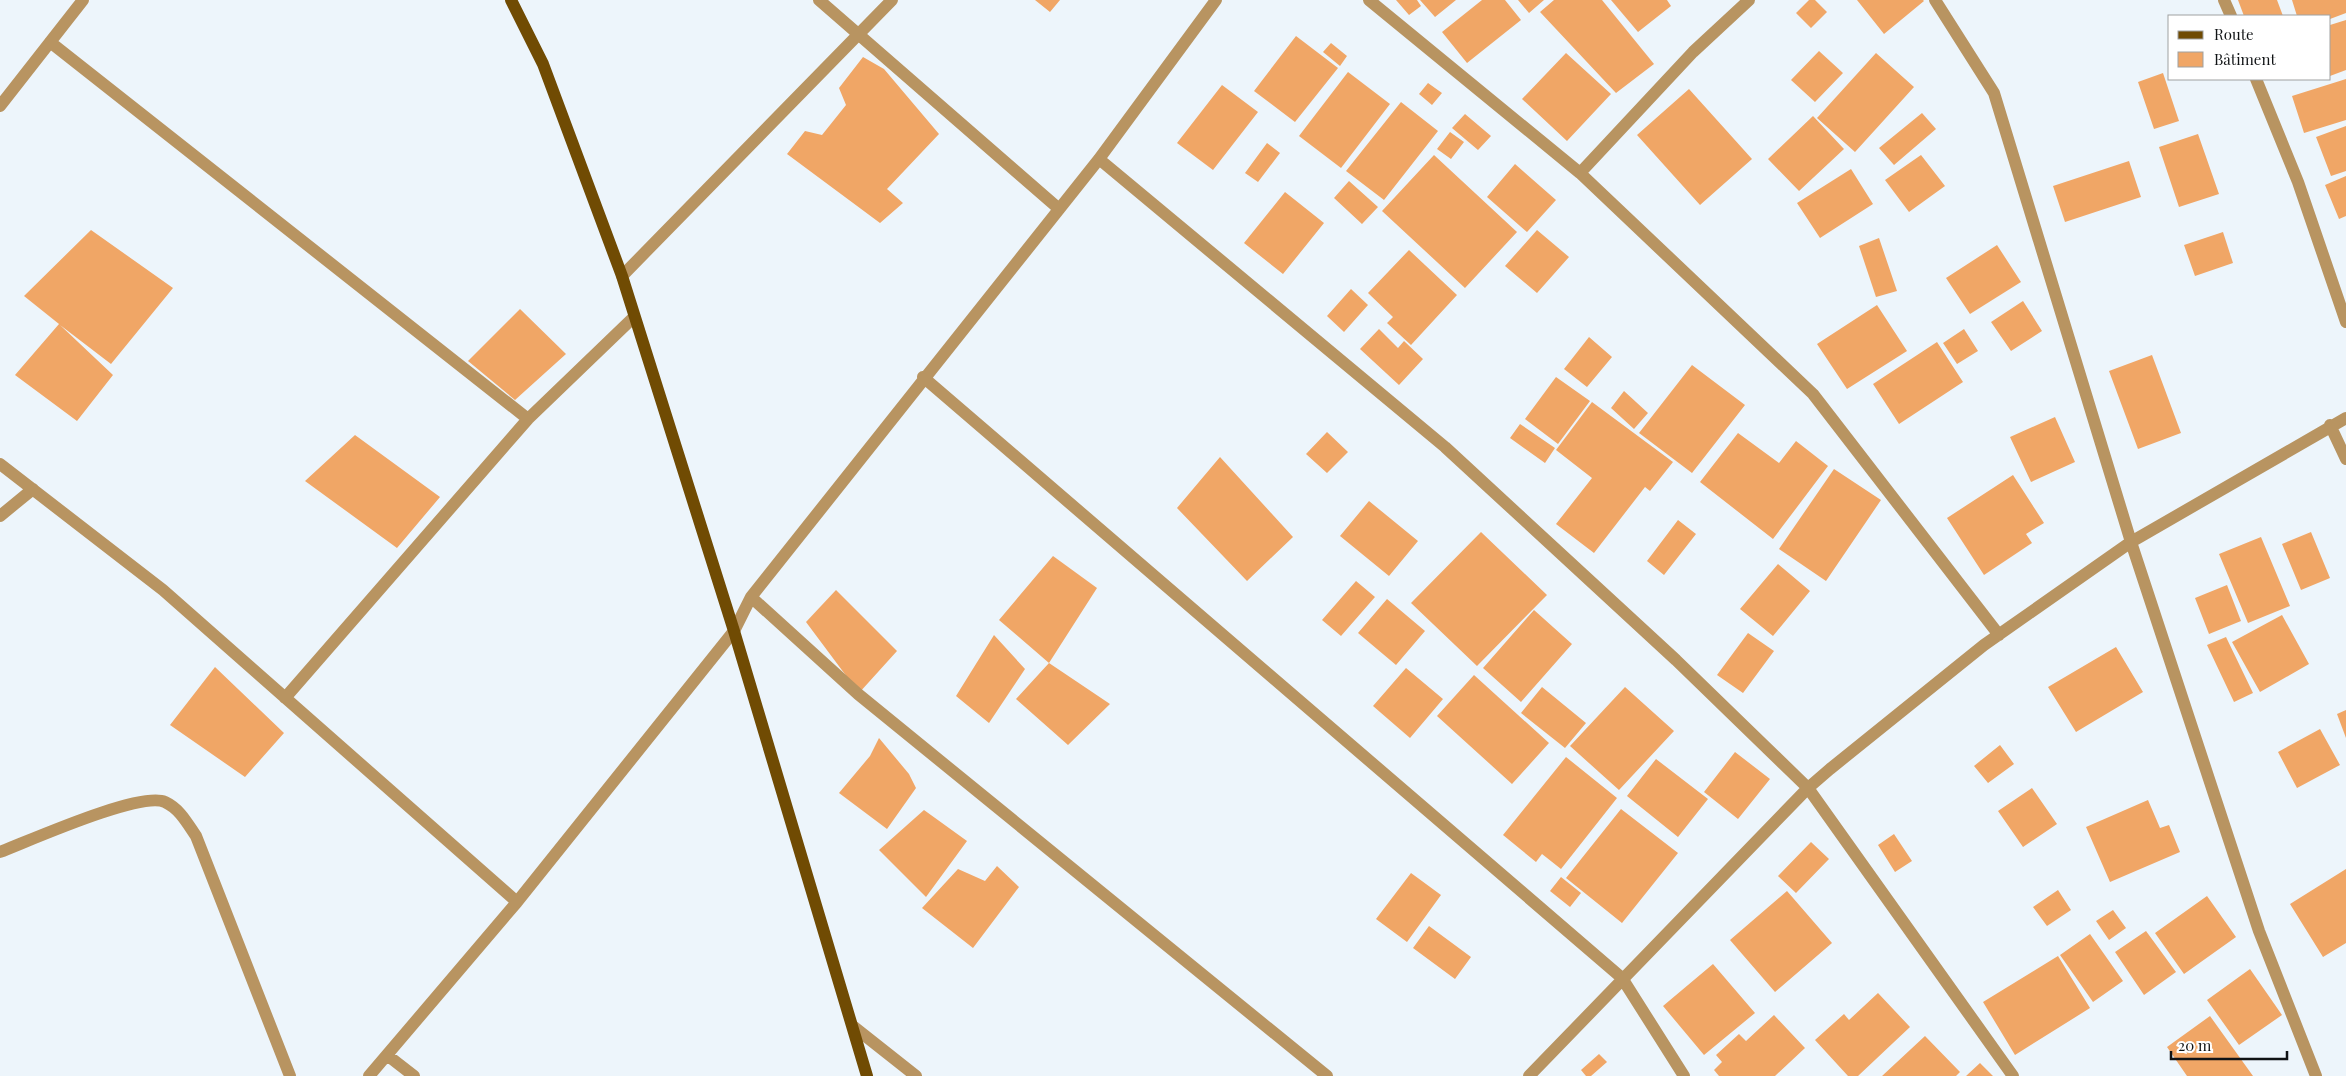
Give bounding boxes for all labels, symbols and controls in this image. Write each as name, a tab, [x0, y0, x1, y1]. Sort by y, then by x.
legend	[2168, 15, 2331, 80]
text: Route	[2214, 24, 2254, 44]
text: Bâtiment	[2214, 49, 2276, 69]
scale bar	[2171, 1028, 2287, 1060]
text: 20 m	[2178, 1035, 2212, 1055]

